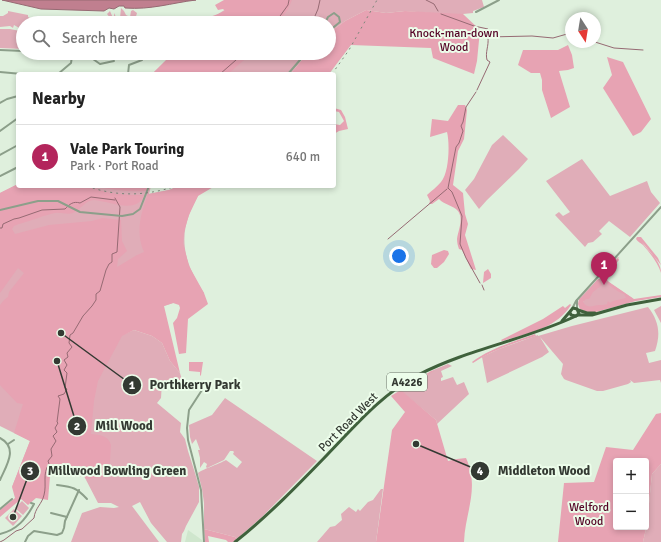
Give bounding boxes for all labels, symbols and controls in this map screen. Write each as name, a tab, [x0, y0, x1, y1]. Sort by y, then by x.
north arrow	[565, 12, 601, 48]
search box	[16, 16, 336, 60]
park label: Knock-man-down Wood	[409, 26, 499, 55]
icon: search	[30, 27, 52, 49]
text: Search here	[62, 29, 138, 47]
text: Nearby	[32, 88, 85, 109]
text: Vale Park Touring	[70, 140, 184, 158]
text: 1	[41, 149, 49, 165]
text: 640 m	[286, 149, 320, 165]
text: Park · Port Road	[70, 158, 159, 174]
your location	[389, 246, 409, 266]
pin: 1	[591, 252, 617, 285]
callout: Porthkerry Park	[122, 372, 249, 397]
road number: A4226	[387, 373, 427, 391]
text: Porthkerry Park	[150, 377, 241, 393]
text: 1	[129, 378, 136, 393]
street label: Port Road West	[316, 390, 381, 455]
callout: Mill Wood	[67, 413, 161, 438]
text: Mill Wood	[95, 418, 153, 434]
text: 2	[74, 419, 80, 434]
callout: Millwood Bowling Green	[20, 458, 194, 483]
callout: Middleton Wood	[470, 458, 598, 483]
map controls	[613, 458, 649, 530]
button: +	[613, 458, 649, 494]
text: Millwood Bowling Green	[48, 463, 186, 479]
text: Middleton Wood	[498, 463, 590, 479]
text: 3	[27, 464, 33, 479]
text: 4	[477, 464, 484, 479]
button: −	[613, 494, 649, 530]
park label: Welford Wood	[569, 500, 609, 529]

